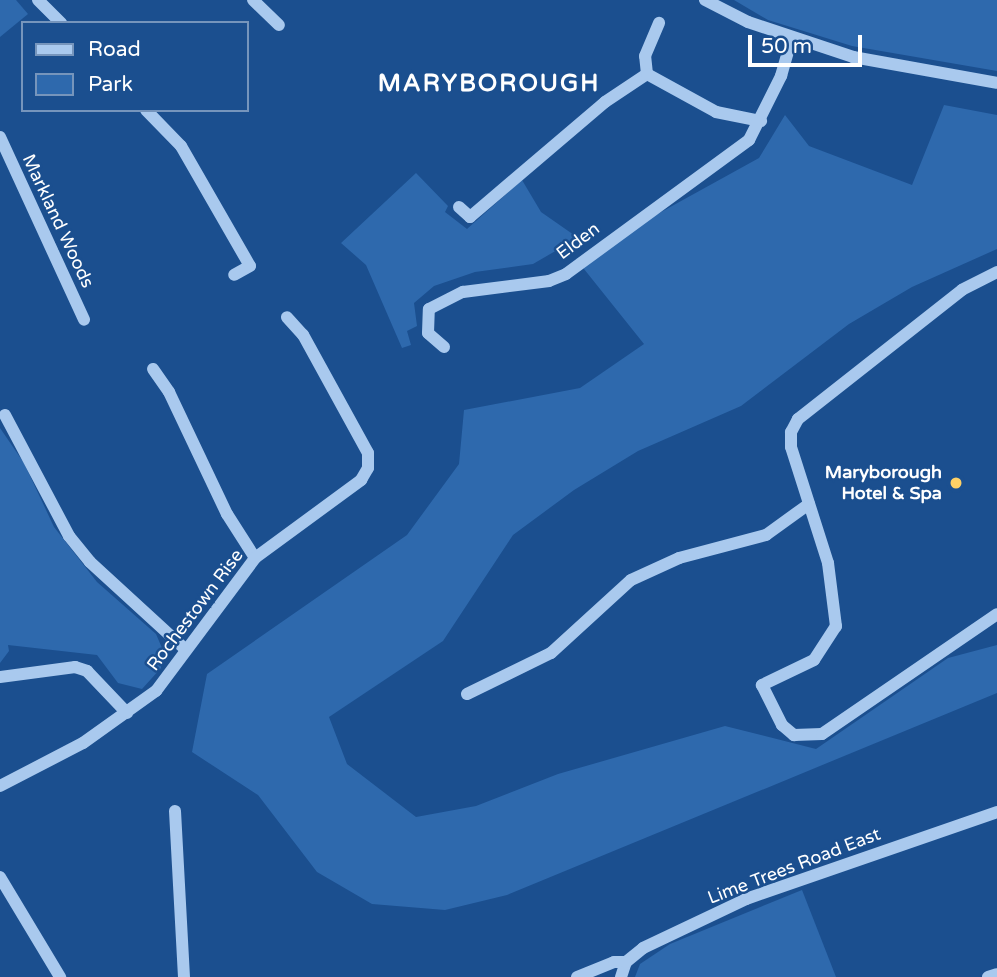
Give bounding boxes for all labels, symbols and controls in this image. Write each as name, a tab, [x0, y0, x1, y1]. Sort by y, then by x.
legend	[21, 21, 248, 112]
scale bar	[752, 21, 866, 65]
text: 50 m	[761, 34, 812, 59]
text: Road	[88, 37, 141, 62]
district label: MARYBOROUGH	[379, 70, 599, 98]
text: Park	[88, 72, 133, 97]
street label: Markland Woods	[18, 151, 98, 291]
street label: Elden	[552, 218, 604, 264]
place label: Maryborough Hotel & Spa	[825, 462, 942, 504]
marker: Maryborough Hotel & Spa	[948, 475, 964, 491]
street label: Rochestown Rise	[142, 545, 248, 675]
street label: Lime Trees Road East	[705, 823, 883, 909]

